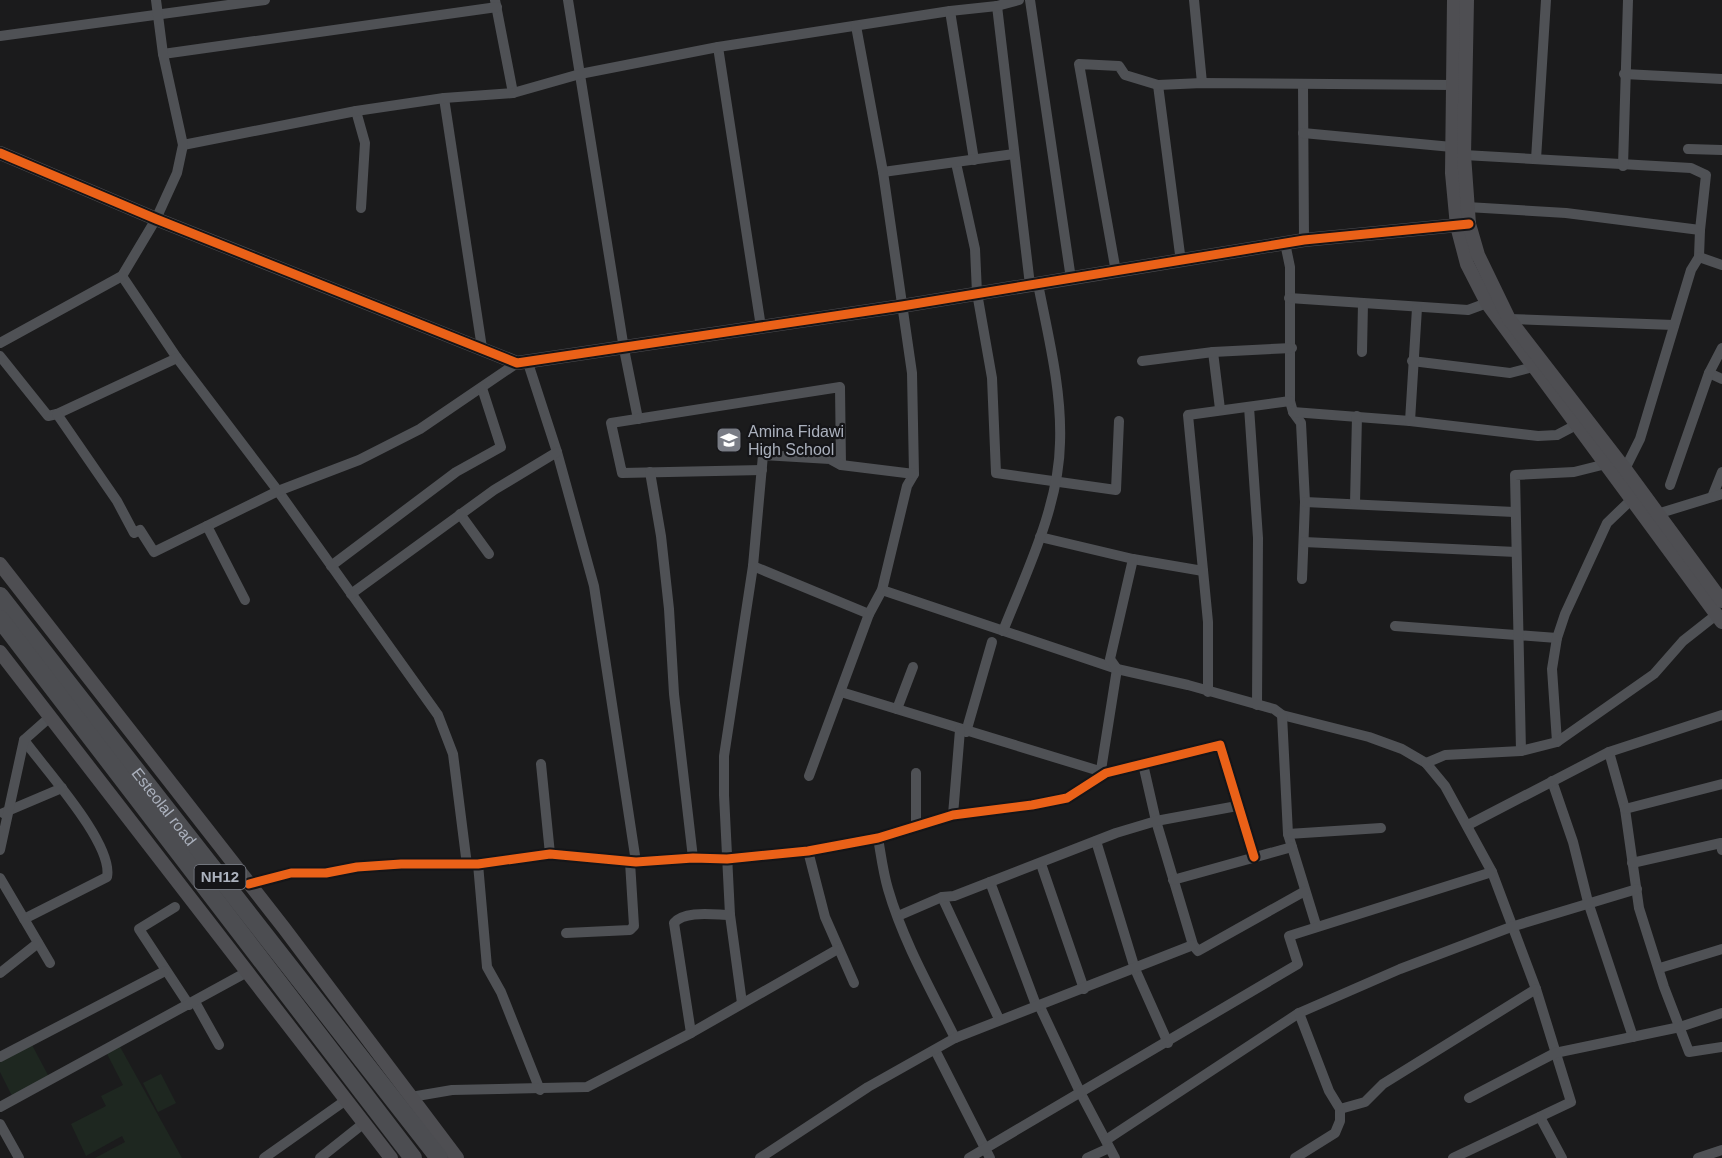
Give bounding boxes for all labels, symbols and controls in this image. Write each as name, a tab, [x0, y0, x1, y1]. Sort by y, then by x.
place label: Amina Fidawi High School	[748, 423, 844, 458]
school or university icon: Amina Fidawi High School	[714, 425, 744, 455]
street label: Esteolal road	[129, 765, 199, 849]
road number: NH12	[194, 865, 246, 889]

